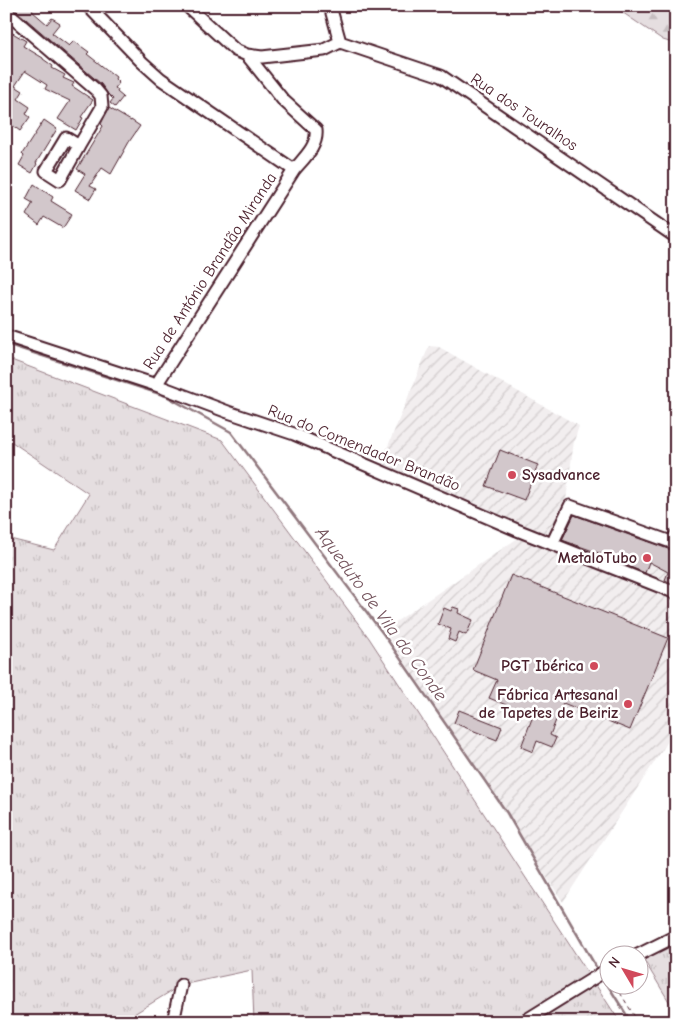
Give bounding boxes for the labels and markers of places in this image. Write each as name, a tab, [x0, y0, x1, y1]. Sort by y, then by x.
place label: Sysadvance	[522, 466, 600, 484]
marker: Sysadvance	[506, 469, 518, 481]
place label: MetaloTubo	[558, 549, 637, 567]
marker: MetaloTubo	[641, 552, 653, 564]
place label: PGT Ibérica	[501, 657, 584, 675]
marker: PGT Ibérica	[588, 660, 600, 672]
place label: Fábrica Artesanal de Tapetes de Beiriz	[479, 686, 618, 722]
marker: Fábrica Artesanal de Tapetes de Beiriz	[622, 698, 634, 710]

